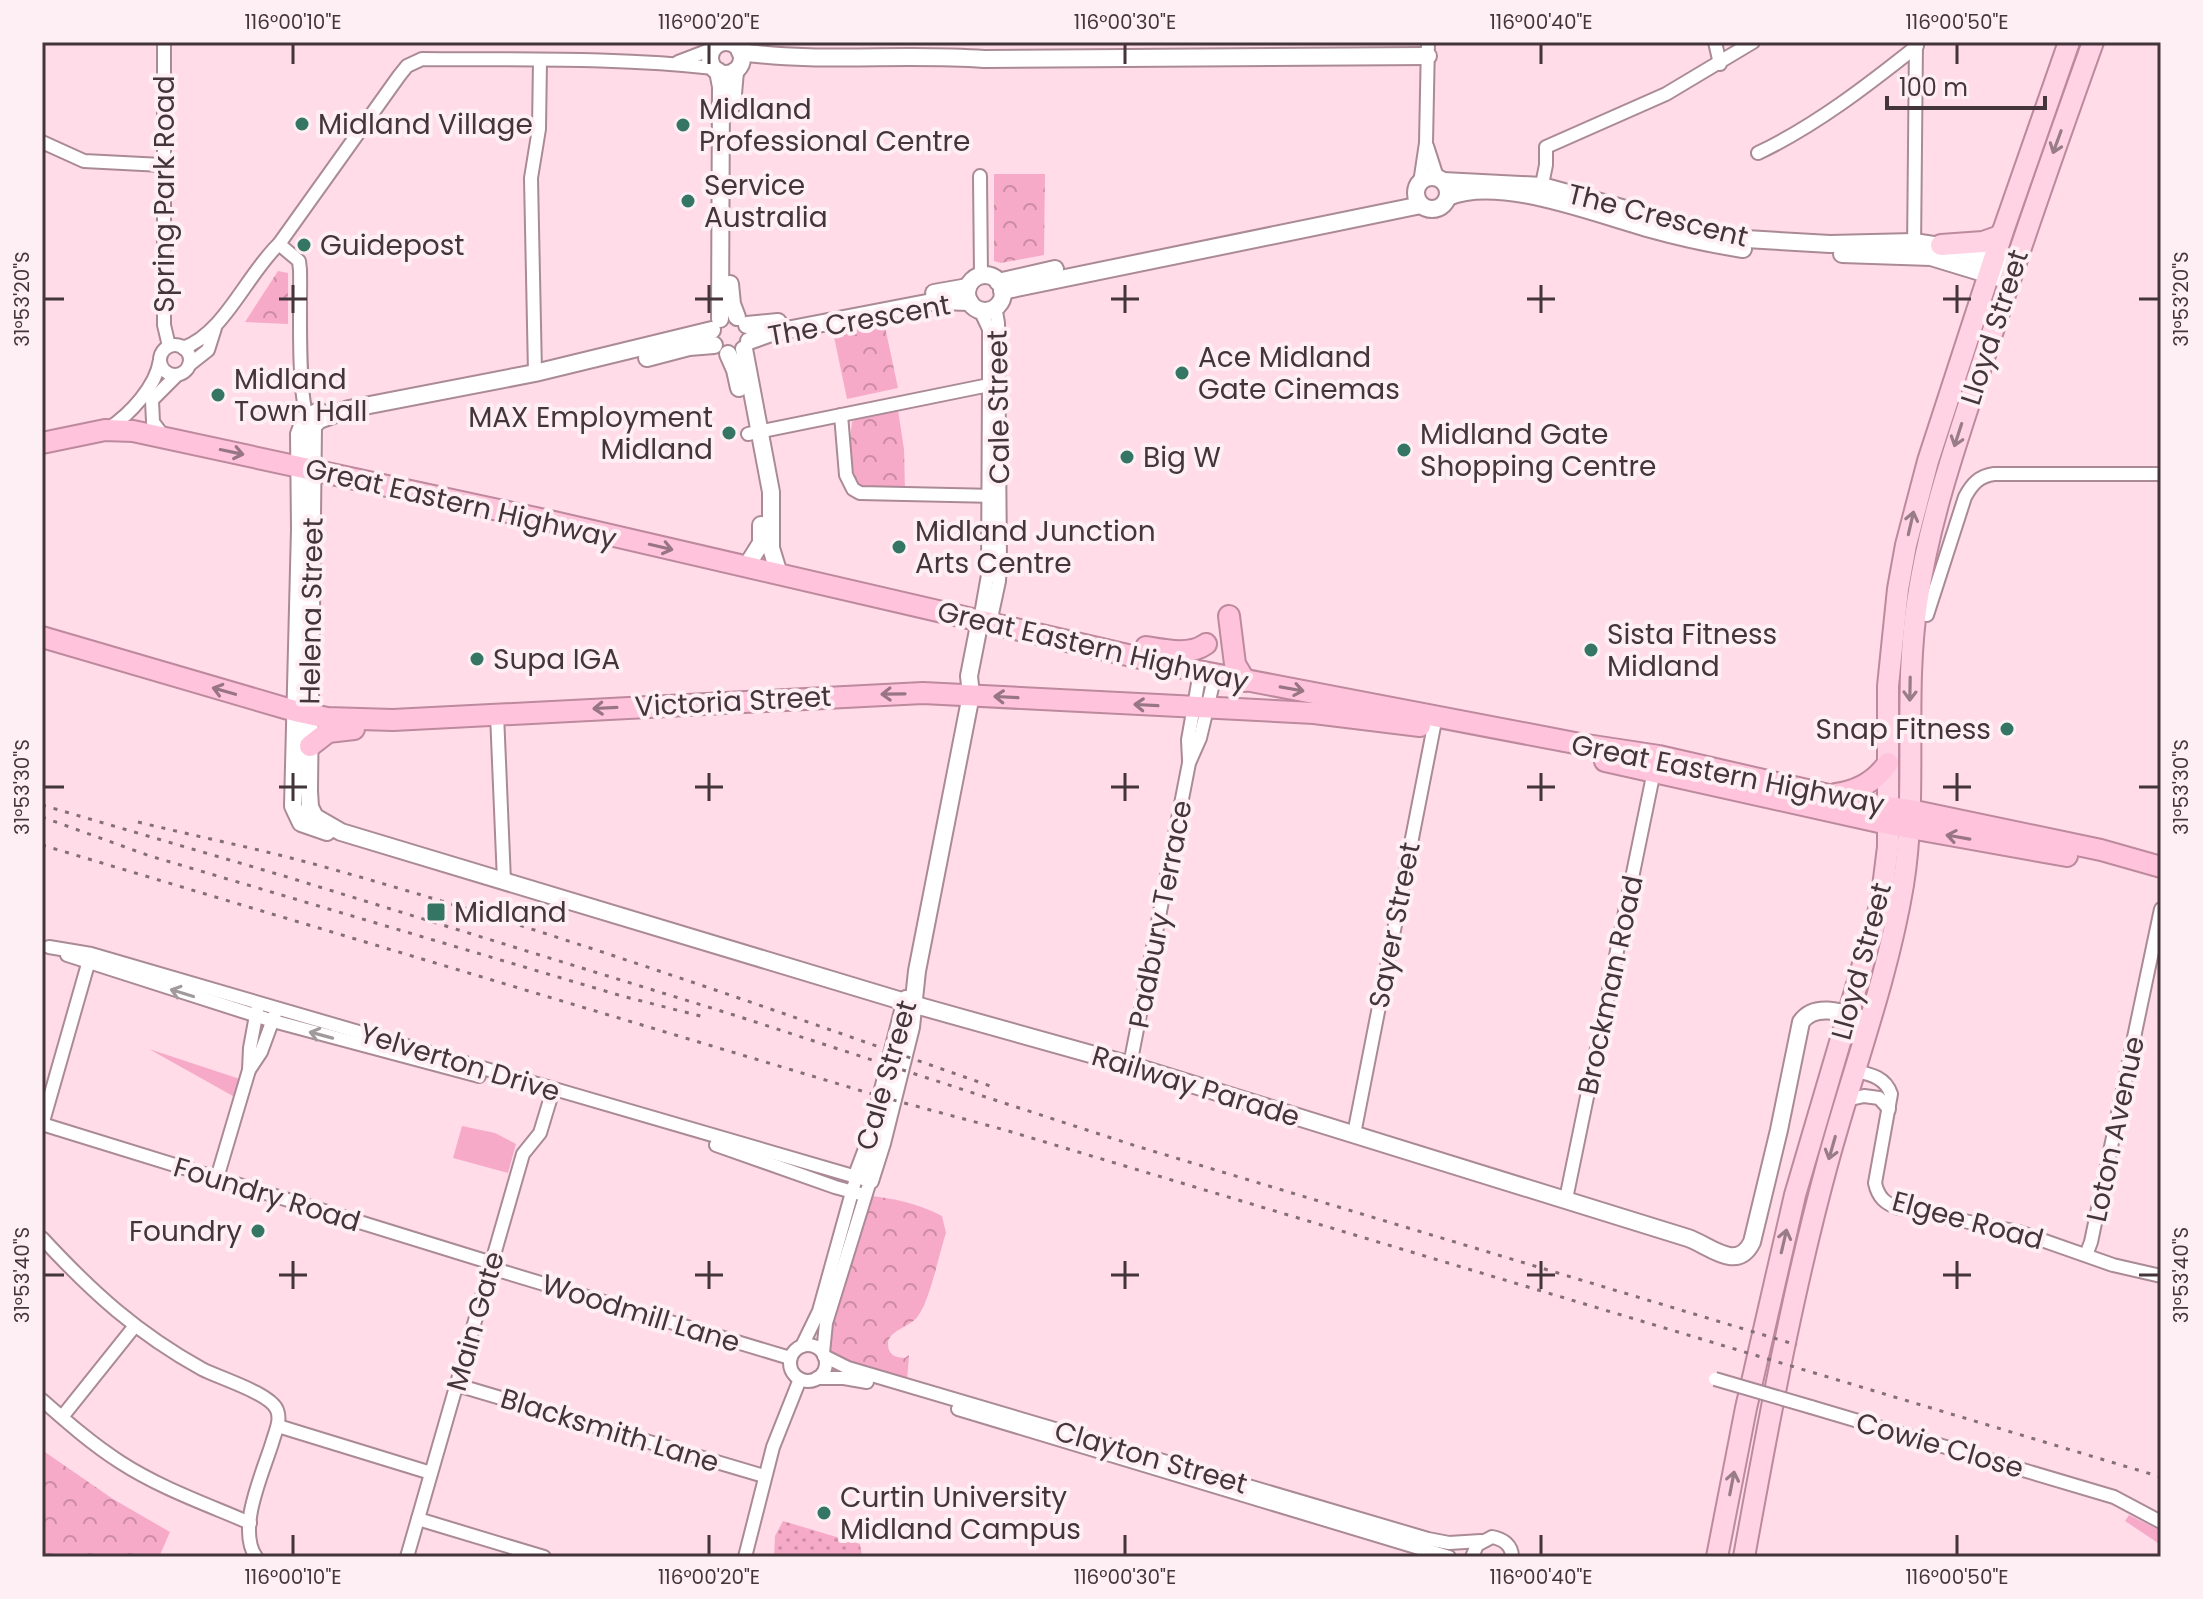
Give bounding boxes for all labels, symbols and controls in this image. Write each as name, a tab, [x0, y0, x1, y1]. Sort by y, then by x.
text: 116°00'10"E	[244, 8, 342, 36]
text: 116°00'20"E	[658, 8, 760, 36]
text: 116°00'30"E	[1074, 8, 1176, 36]
text: 116°00'40"E	[1489, 8, 1593, 36]
text: 116°00'50"E	[1905, 8, 2009, 36]
scale bar	[1887, 60, 2045, 110]
text: 100 m	[1899, 71, 1968, 104]
street label: Spring Park Road	[145, 75, 184, 313]
place label: Midland Professional Centre	[699, 90, 970, 161]
place label: Midland Village	[318, 105, 533, 144]
marker: Midland Village	[293, 115, 311, 133]
marker: Midland Professional Centre	[674, 116, 692, 134]
one-way arrow	[2049, 129, 2063, 154]
place label: Service Australia	[704, 166, 828, 237]
street label: The Crescent	[1564, 174, 1752, 257]
marker: Service Australia	[679, 192, 697, 210]
place label: Guidepost	[320, 226, 465, 265]
marker: Guidepost	[295, 236, 313, 254]
street label: Lloyd Street	[1951, 245, 2038, 410]
text: 31°53'20"S	[8, 251, 36, 347]
text: 31°53'20"S	[2167, 251, 2195, 347]
street label: The Crescent	[765, 285, 953, 356]
street label: Cale Street	[978, 330, 1019, 484]
place label: Ace Midland Gate Cinemas	[1198, 338, 1400, 409]
place label: Midland Town Hall	[234, 360, 368, 431]
marker: Ace Midland Gate Cinemas	[1173, 364, 1191, 382]
marker: Midland Town Hall	[209, 386, 227, 404]
place label: MAX Employment Midland	[468, 398, 713, 469]
place label: Midland Gate Shopping Centre	[1420, 415, 1656, 486]
one-way arrow	[1950, 422, 1965, 447]
marker: MAX Employment Midland	[720, 424, 738, 442]
place label: Big W	[1143, 438, 1221, 477]
marker: Midland Gate Shopping Centre	[1395, 441, 1413, 459]
one-way arrow	[219, 445, 244, 460]
marker: Big W	[1118, 448, 1136, 466]
street label: Great Eastern Highway	[301, 449, 621, 558]
one-way arrow	[1904, 511, 1919, 537]
place label: Midland Junction Arts Centre	[915, 512, 1156, 583]
street label: Helena Street	[290, 517, 333, 705]
marker: Midland Junction Arts Centre	[890, 538, 908, 556]
one-way arrow	[648, 541, 673, 556]
street label: Great Eastern Highway	[933, 592, 1253, 701]
place label: Sista Fitness Midland	[1607, 615, 1777, 686]
place label: Supa IGA	[493, 640, 620, 679]
marker: Sista Fitness Midland	[1582, 641, 1600, 659]
marker: Supa IGA	[468, 650, 486, 668]
one-way arrow	[1902, 675, 1918, 702]
street label: Victoria Street	[634, 677, 832, 726]
one-way arrow	[211, 683, 237, 698]
one-way arrow	[1279, 683, 1304, 698]
one-way arrow	[880, 686, 907, 701]
one-way arrow	[993, 689, 1020, 704]
one-way arrow	[1133, 697, 1160, 712]
one-way arrow	[592, 701, 619, 716]
place label: Snap Fitness	[1816, 710, 1991, 749]
marker: Snap Fitness	[1998, 720, 2016, 738]
street label: Great Eastern Highway	[1568, 725, 1888, 824]
text: 31°53'30"S	[8, 739, 36, 835]
text: 31°53'30"S	[2167, 739, 2195, 835]
street label: Padbury Terrace	[1119, 797, 1202, 1031]
one-way arrow	[1945, 829, 1971, 844]
street label: Sayer Street	[1359, 839, 1430, 1011]
street label: Brockman Road	[1568, 872, 1653, 1098]
street label: Lloyd Street	[1822, 878, 1901, 1044]
place label: Midland	[454, 893, 567, 932]
marker: Midland	[425, 901, 447, 923]
one-way arrow	[169, 985, 195, 1000]
street label: Cale Street	[846, 996, 926, 1155]
street label: Yelverton Drive	[355, 1013, 565, 1112]
one-way arrow	[309, 1026, 335, 1041]
street label: Loton Avenue	[2077, 1033, 2154, 1225]
street label: Railway Parade	[1087, 1036, 1305, 1137]
one-way arrow	[1824, 1135, 1839, 1161]
street label: Foundry Road	[170, 1150, 364, 1238]
street label: Elgee Road	[1888, 1182, 2048, 1259]
place label: Foundry	[129, 1214, 242, 1248]
marker: Foundry	[249, 1222, 267, 1240]
text: 31°53'40"S	[8, 1227, 36, 1323]
text: 31°53'40"S	[2167, 1227, 2195, 1323]
one-way arrow	[1777, 1229, 1792, 1254]
street label: Main Gate	[437, 1247, 514, 1396]
street label: Woodmill Lane	[537, 1265, 745, 1362]
street label: Blacksmith Lane	[496, 1379, 724, 1482]
street label: Cowie Close	[1852, 1403, 2028, 1488]
street label: Clayton Street	[1050, 1411, 1252, 1504]
one-way arrow	[1725, 1470, 1740, 1496]
place label: Curtin University Midland Campus	[840, 1478, 1081, 1549]
marker: Curtin University Midland Campus	[815, 1504, 833, 1522]
text: 116°00'10"E	[244, 1563, 342, 1591]
text: 116°00'20"E	[658, 1563, 760, 1591]
text: 116°00'30"E	[1074, 1563, 1176, 1591]
text: 116°00'40"E	[1489, 1563, 1593, 1591]
text: 116°00'50"E	[1905, 1563, 2009, 1591]

